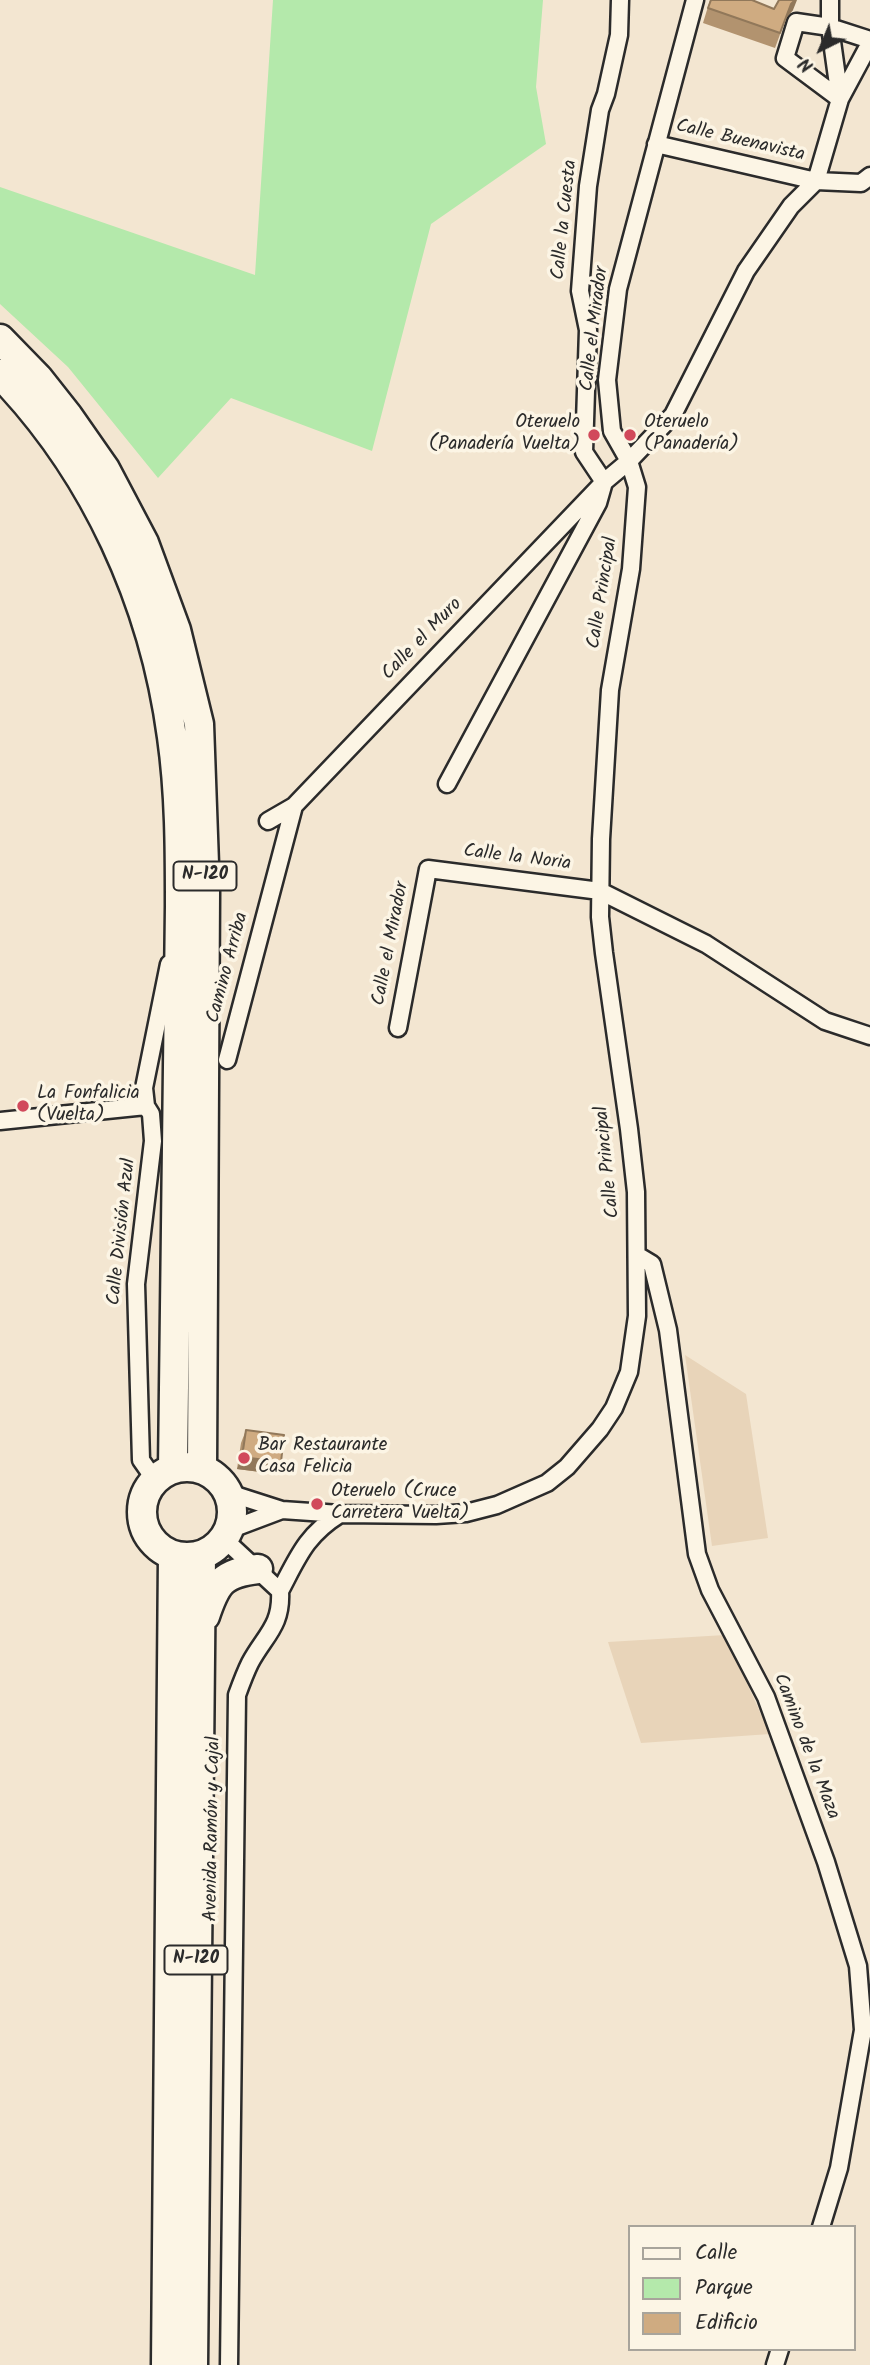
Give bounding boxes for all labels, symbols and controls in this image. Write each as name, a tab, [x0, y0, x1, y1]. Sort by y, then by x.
north arrow	[786, 14, 856, 84]
text: N	[792, 49, 821, 79]
street label: Calle Buenavista	[673, 116, 807, 168]
street label: Calle la Cuesta	[548, 159, 584, 281]
street label: Calle el Mirador	[577, 265, 615, 393]
place label: Oteruelo (Panadería Vuelta)	[429, 413, 580, 457]
place label: Oteruelo (Panadería)	[644, 413, 739, 457]
marker: Oteruelo (Panadería Vuelta)	[586, 427, 602, 443]
marker: Oteruelo (Panadería)	[622, 427, 638, 443]
street label: Calle Principal	[584, 536, 624, 650]
street label: Calle el Muro	[378, 594, 468, 686]
street label: Calle la Noria	[462, 841, 572, 877]
road number: N-120	[174, 862, 236, 890]
street label: Calle el Mirador	[369, 880, 415, 1008]
street label: Camino Arriba	[203, 910, 255, 1026]
place label: La Fonfalicia (Vuelta)	[37, 1084, 140, 1128]
marker: La Fonfalicia (Vuelta)	[15, 1098, 31, 1114]
street label: Calle Principal	[592, 1105, 626, 1219]
street label: Calle División Azul	[104, 1157, 142, 1307]
place label: Bar Restaurante Casa Felicia	[258, 1436, 387, 1480]
marker: Bar Restaurante Casa Felicia	[236, 1450, 252, 1466]
place label: Oteruelo (Cruce Carretera Vuelta)	[331, 1482, 469, 1526]
marker: Oteruelo (Cruce Carretera Vuelta)	[309, 1496, 325, 1512]
street label: Camino de la Maza	[767, 1671, 843, 1823]
street label: Avenida Ramón y Cajal	[201, 1736, 227, 1922]
road number: N-120	[164, 1946, 228, 1974]
legend	[628, 2225, 856, 2351]
text: Calle	[695, 2237, 737, 2270]
text: Parque	[695, 2272, 753, 2305]
text: Edificio	[695, 2307, 758, 2340]

